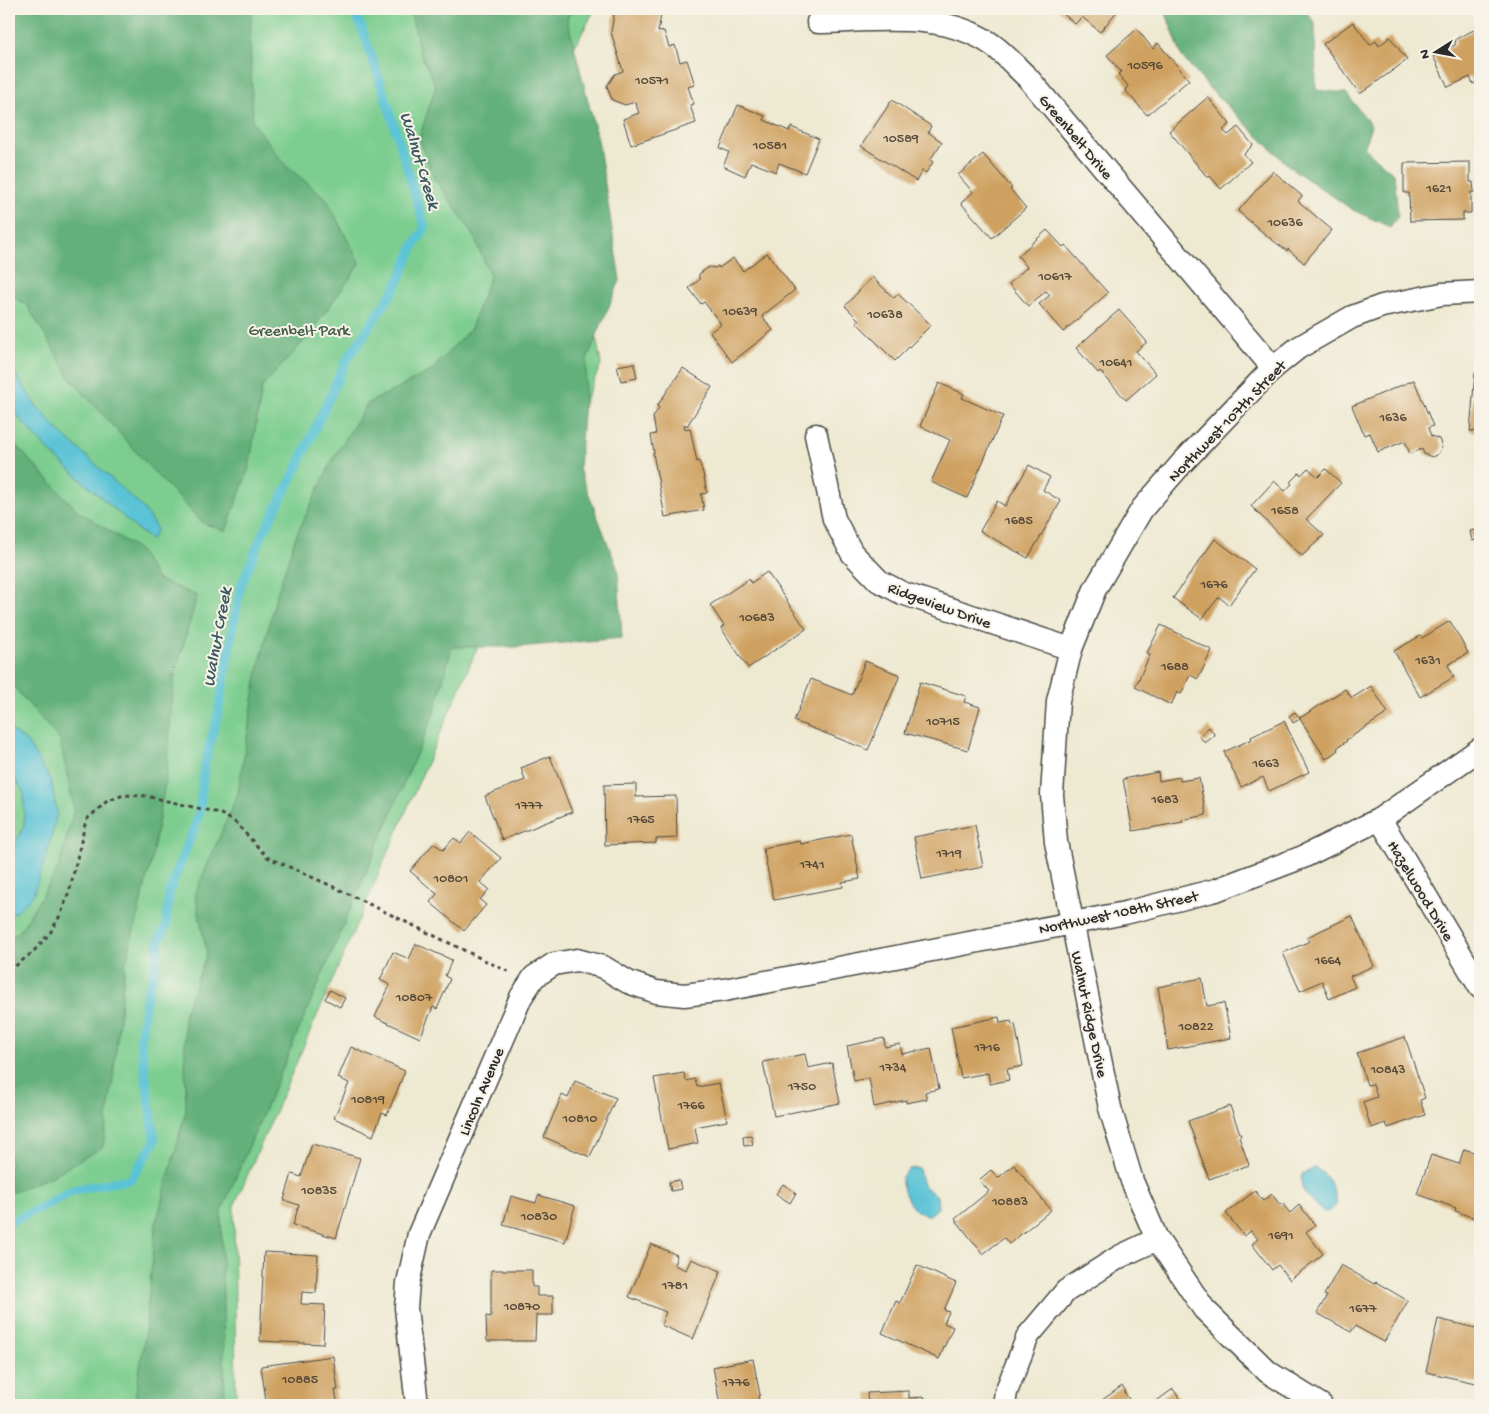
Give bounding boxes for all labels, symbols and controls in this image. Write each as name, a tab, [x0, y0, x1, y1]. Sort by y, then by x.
north arrow	[1412, 28, 1462, 78]
text: N	[1416, 48, 1435, 60]
house number: 10596	[1126, 58, 1163, 75]
house number: 10571	[634, 73, 669, 90]
street label: Greenbelt Drive	[1033, 92, 1116, 185]
water label: Walnut Creek	[394, 110, 444, 214]
house number: 10589	[882, 131, 919, 148]
house number: 10581	[752, 138, 787, 155]
house number: 1621	[1425, 181, 1452, 198]
house number: 10636	[1266, 215, 1303, 232]
house number: 10617	[1037, 269, 1073, 286]
house number: 10639	[722, 304, 757, 321]
house number: 10638	[866, 307, 903, 324]
park label: Greenbelt Park	[249, 323, 351, 342]
house number: 10641	[1099, 355, 1132, 372]
street label: Northwest 107th Street	[1165, 357, 1293, 487]
house number: 1636	[1378, 410, 1407, 427]
house number: 1658	[1270, 503, 1299, 520]
house number: 1685	[1004, 513, 1033, 530]
house number: 1676	[1199, 577, 1228, 594]
street label: Ridgeview Drive	[885, 580, 994, 635]
water label: Walnut Creek	[199, 584, 238, 689]
house number: 10683	[738, 610, 775, 627]
house number: 1631	[1414, 653, 1441, 670]
house number: 1688	[1160, 659, 1189, 676]
house number: 10715	[925, 714, 960, 731]
house number: 1663	[1251, 756, 1280, 773]
house number: 1683	[1150, 792, 1179, 809]
house number: 1777	[514, 798, 543, 815]
house number: 1765	[626, 812, 655, 829]
street label: Hazelwood Drive	[1382, 838, 1457, 946]
house number: 1719	[935, 846, 962, 863]
house number: 1741	[798, 857, 825, 874]
house number: 10801	[433, 871, 468, 888]
street label: Northwest 108th Street	[1037, 888, 1202, 941]
street label: Walnut Ridge Drive	[1065, 950, 1110, 1080]
house number: 1664	[1314, 953, 1342, 970]
house number: 10807	[395, 990, 433, 1007]
house number: 10822	[1178, 1019, 1214, 1036]
house number: 1716	[973, 1040, 1001, 1057]
street label: Lincoln Avenue	[456, 1045, 511, 1139]
house number: 1734	[879, 1060, 907, 1077]
house number: 10843	[1369, 1062, 1406, 1079]
house number: 1750	[787, 1079, 816, 1096]
house number: 10819	[350, 1092, 385, 1109]
house number: 1766	[676, 1098, 705, 1115]
house number: 10810	[562, 1111, 597, 1128]
house number: 10835	[300, 1183, 337, 1200]
house number: 10883	[991, 1194, 1028, 1211]
house number: 10830	[520, 1209, 557, 1226]
house number: 1691	[1267, 1228, 1294, 1245]
house number: 1781	[661, 1278, 688, 1295]
house number: 10870	[503, 1299, 540, 1316]
house number: 1677	[1348, 1301, 1377, 1318]
house number: 10885	[281, 1372, 318, 1389]
house number: 1776	[721, 1375, 751, 1392]

